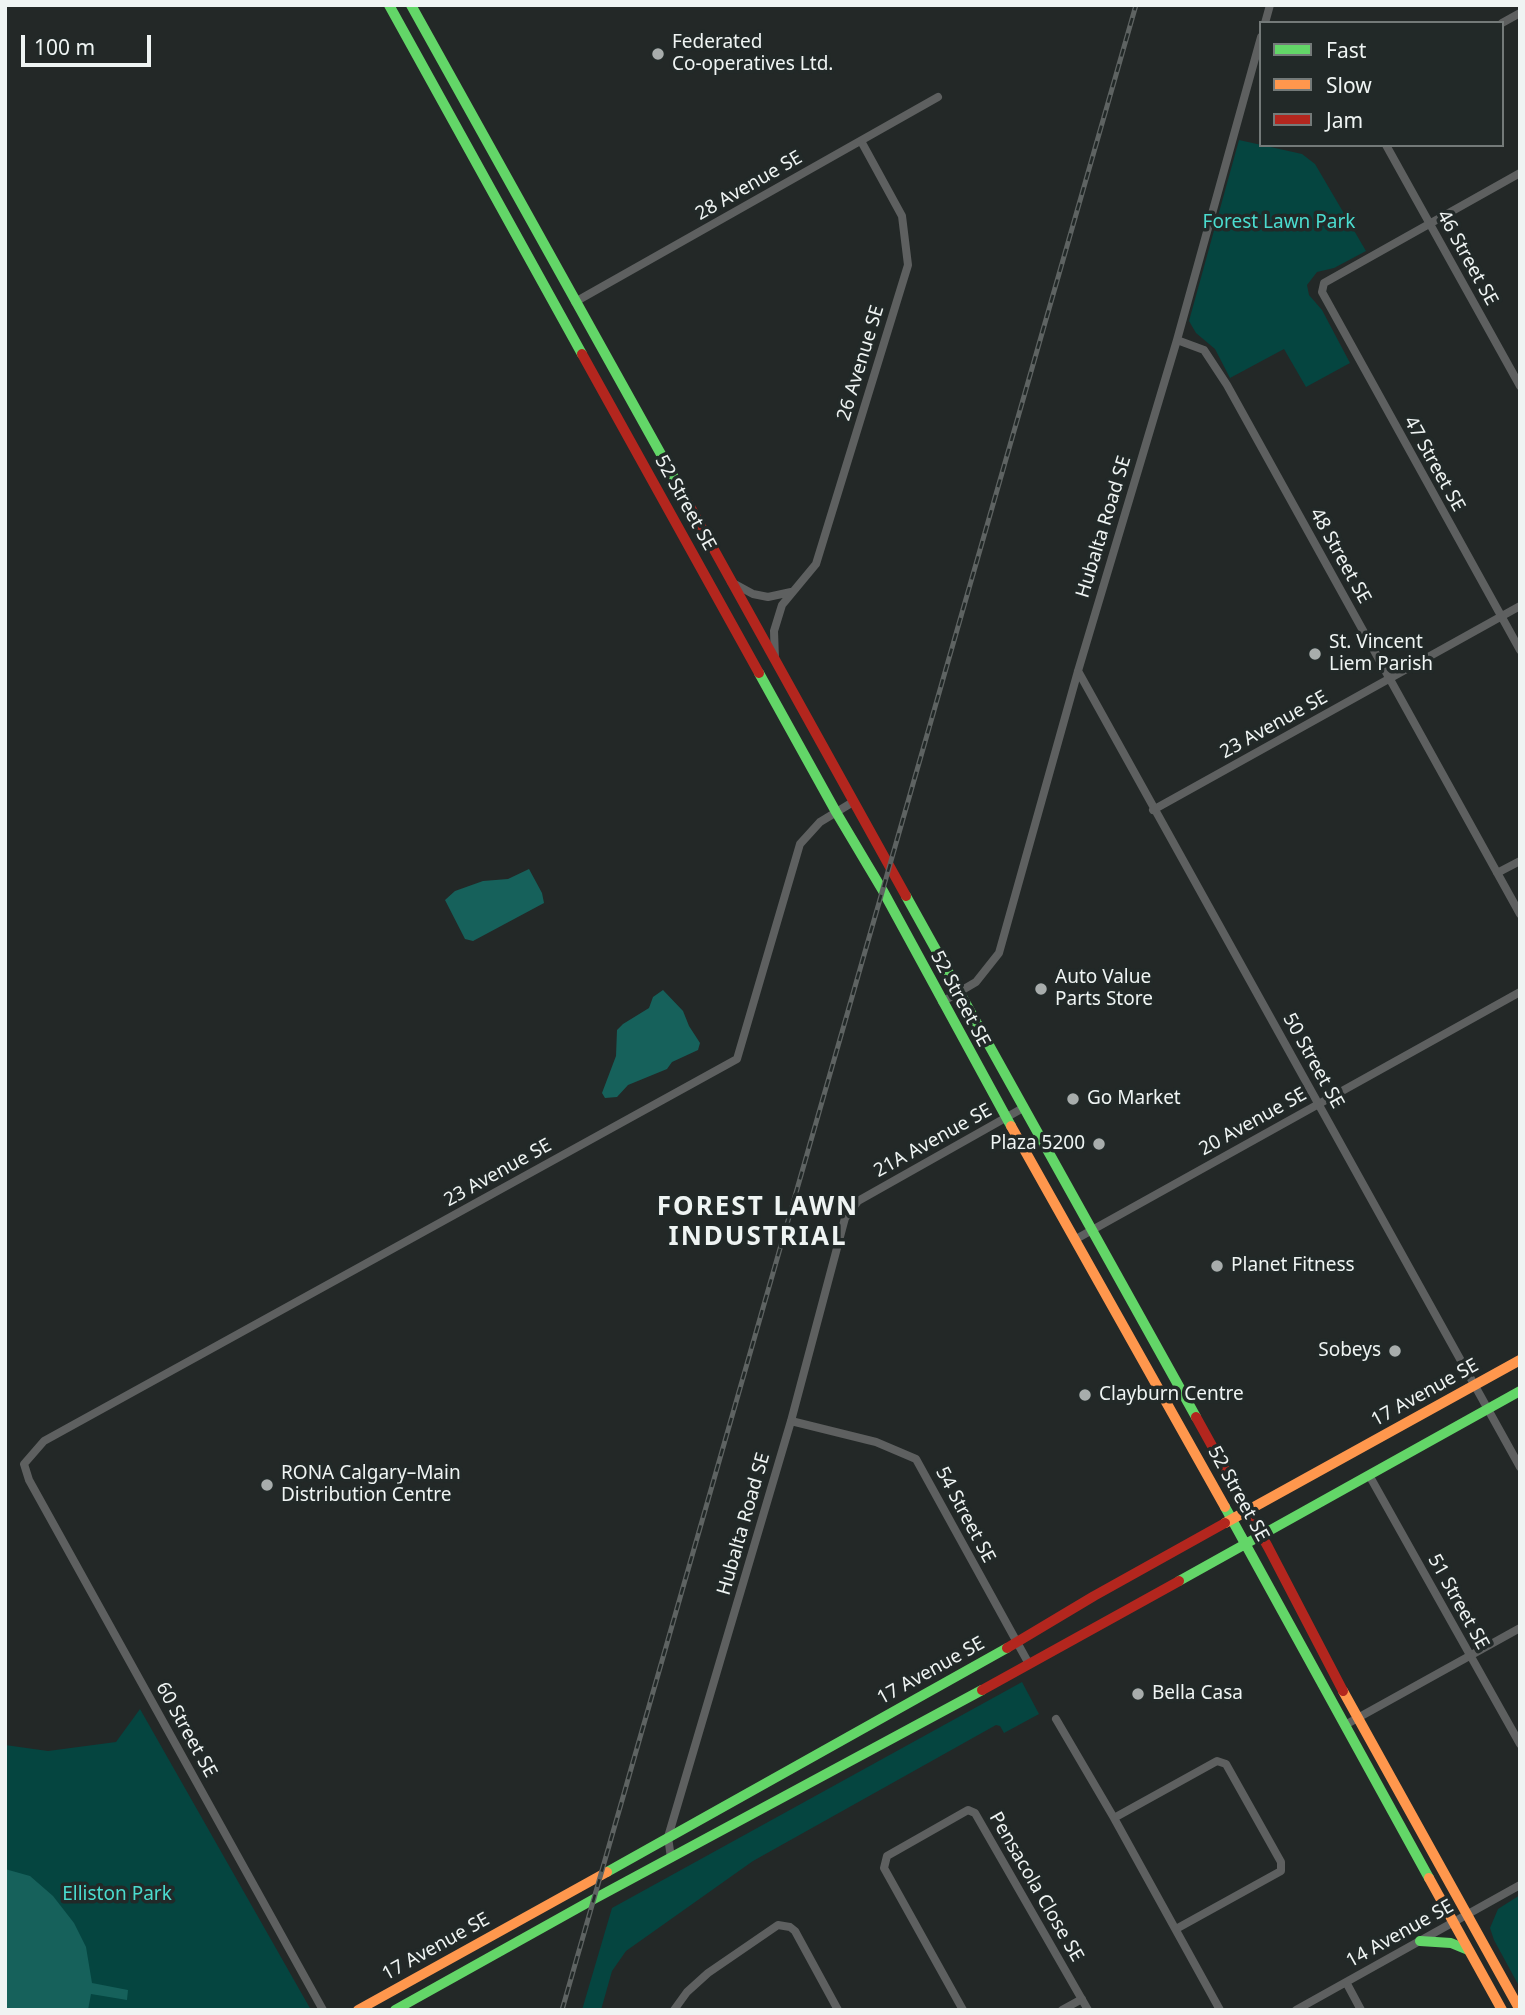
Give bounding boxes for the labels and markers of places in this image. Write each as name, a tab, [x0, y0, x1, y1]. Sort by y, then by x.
place label: Federated Co-operatives Ltd.	[672, 32, 833, 76]
marker: Federated Co-operatives Ltd.	[650, 46, 666, 62]
place label: St. Vincent Liem Parish	[1329, 632, 1433, 676]
marker: St. Vincent Liem Parish	[1307, 646, 1323, 662]
place label: Auto Value Parts Store	[1055, 967, 1153, 1011]
marker: Auto Value Parts Store	[1033, 981, 1049, 997]
place label: Go Market	[1087, 1088, 1181, 1110]
marker: Go Market	[1065, 1091, 1081, 1107]
place label: Plaza 5200	[990, 1133, 1085, 1155]
marker: Plaza 5200	[1091, 1136, 1107, 1152]
place label: Planet Fitness	[1231, 1255, 1355, 1277]
marker: Planet Fitness	[1209, 1258, 1225, 1274]
place label: Sobeys	[1318, 1340, 1381, 1362]
marker: Sobeys	[1387, 1343, 1403, 1359]
place label: Clayburn Centre	[1099, 1384, 1244, 1406]
marker: Clayburn Centre	[1077, 1387, 1093, 1403]
place label: RONA Calgary–Main Distribution Centre	[281, 1463, 461, 1507]
marker: RONA Calgary–Main Distribution Centre	[259, 1477, 275, 1493]
place label: Bella Casa	[1152, 1683, 1243, 1705]
marker: Bella Casa	[1130, 1686, 1146, 1702]

